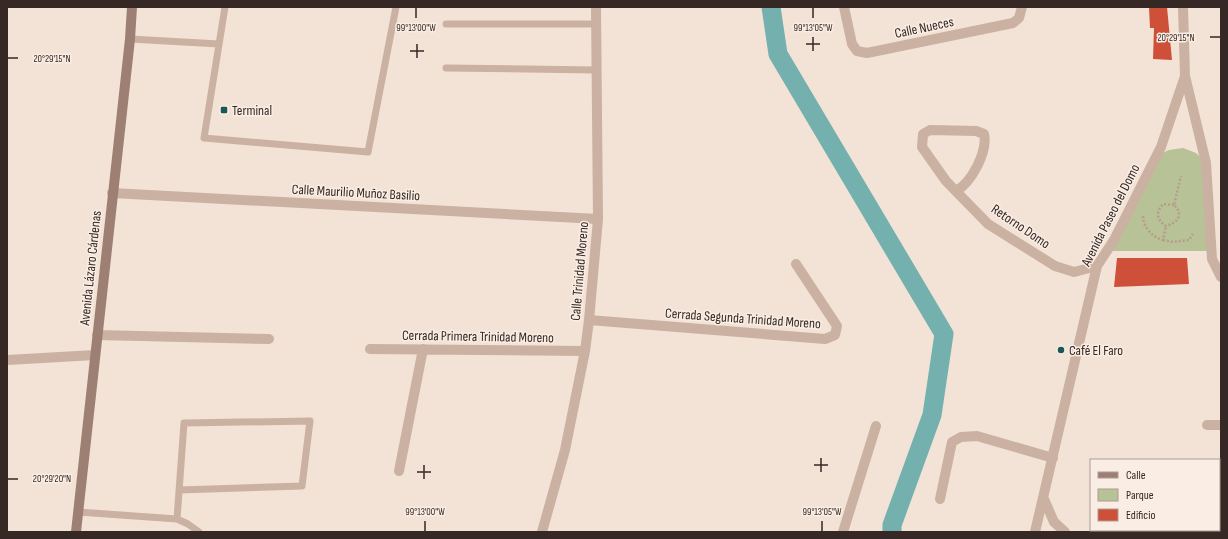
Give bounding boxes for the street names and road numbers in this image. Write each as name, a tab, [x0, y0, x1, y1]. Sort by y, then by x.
street label: Calle Nueces	[893, 13, 955, 42]
street label: Avenida Paseo del Domo	[1077, 161, 1144, 270]
street label: Calle Maurilio Muñoz Basilio	[291, 181, 421, 204]
street label: Retorno Domo	[988, 201, 1054, 252]
street label: Avenida Lázaro Cárdenas	[76, 210, 105, 327]
street label: Calle Trinidad Moreno	[567, 221, 592, 321]
street label: Cerrada Segunda Trinidad Moreno	[665, 305, 822, 332]
street label: Cerrada Primera Trinidad Moreno	[402, 327, 554, 346]

